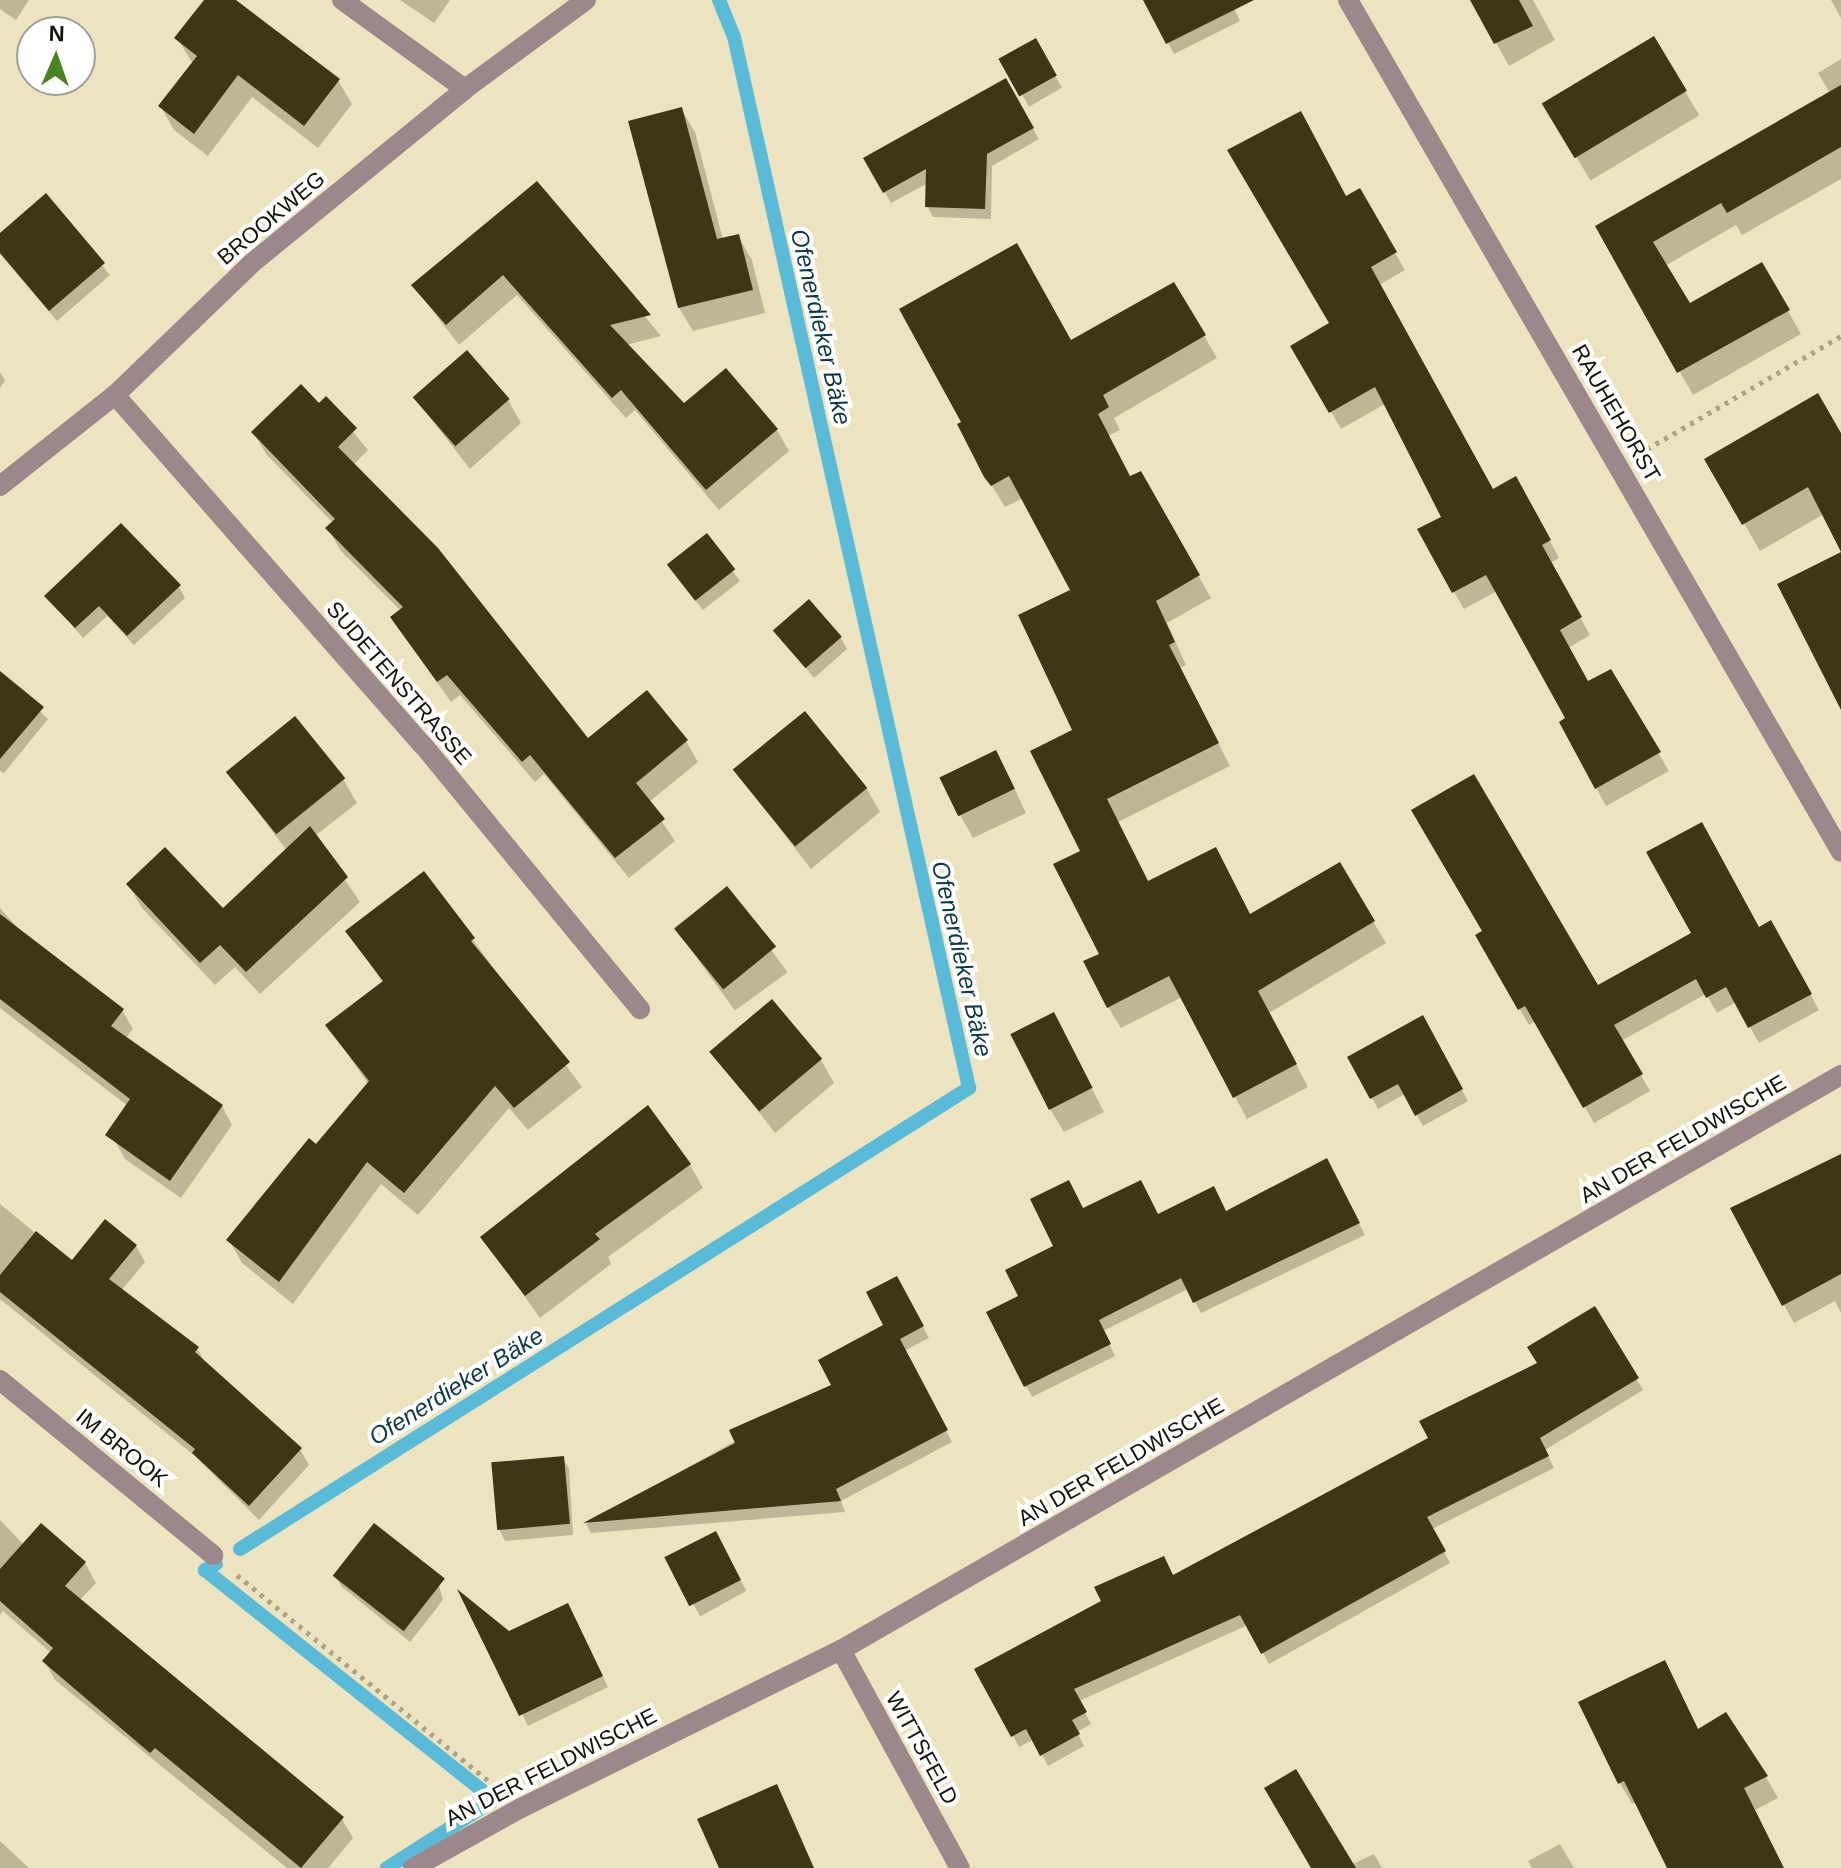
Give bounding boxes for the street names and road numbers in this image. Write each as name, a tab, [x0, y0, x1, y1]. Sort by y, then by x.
street label: BROOKWEG	[212, 165, 330, 271]
street label: RAUHEHORST	[1566, 340, 1666, 486]
street label: SUDETENSTRASSE	[321, 596, 477, 770]
street label: AN DER FELDWISCHE	[1575, 1069, 1791, 1209]
street label: AN DER FELDWISCHE	[1013, 1392, 1229, 1532]
street label: IM BROOK	[71, 1403, 173, 1493]
street label: WITTSFELD	[880, 1687, 964, 1809]
street label: AN DER FELDWISCHE	[441, 1702, 661, 1832]

